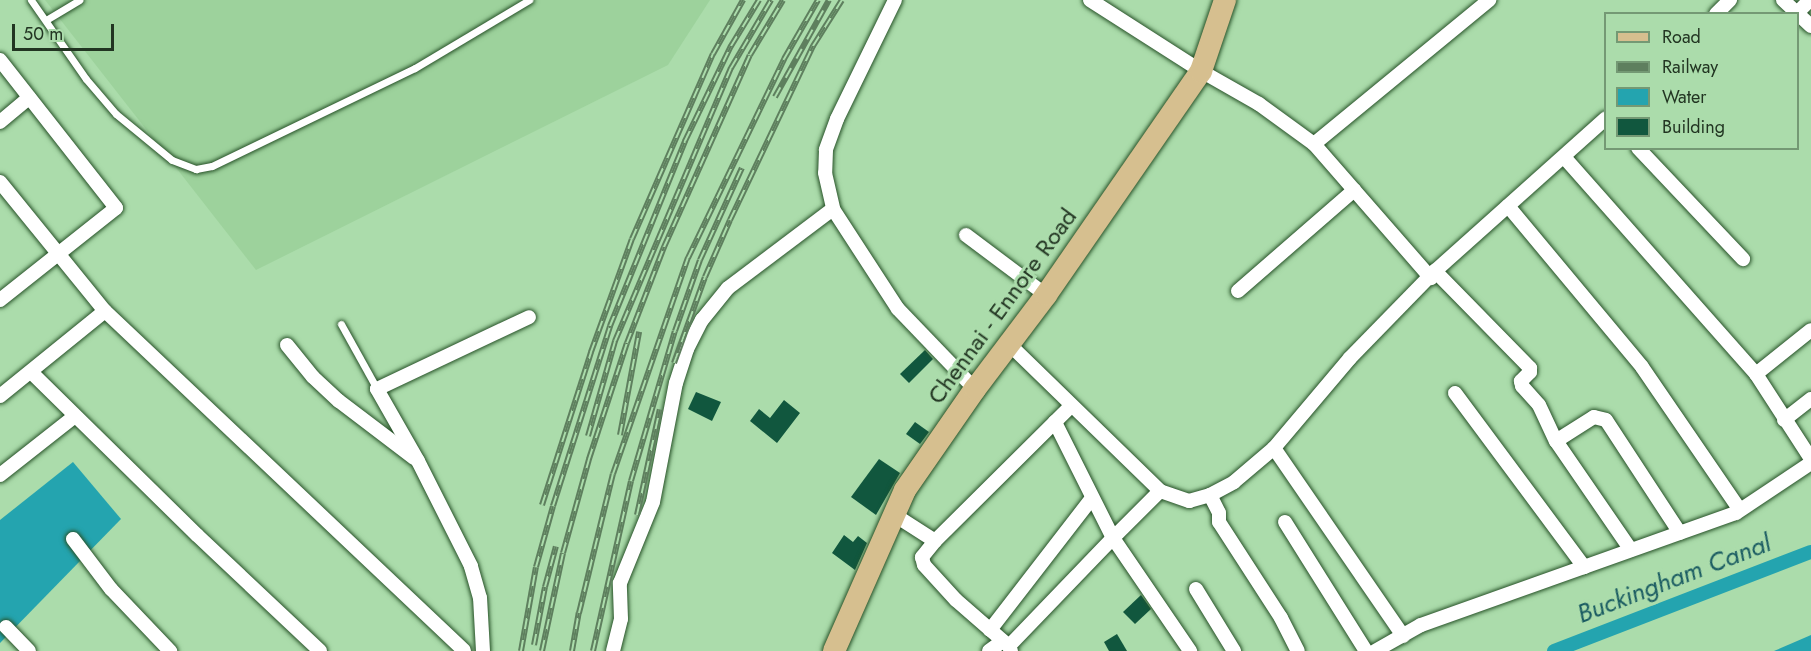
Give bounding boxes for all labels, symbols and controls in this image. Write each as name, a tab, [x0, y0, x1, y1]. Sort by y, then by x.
scale bar	[15, 12, 117, 50]
legend	[1604, 12, 1799, 150]
text: 50 m	[23, 21, 63, 47]
text: Road	[1662, 24, 1701, 50]
text: Railway	[1662, 54, 1718, 80]
text: Water	[1662, 84, 1706, 110]
text: Building	[1662, 114, 1725, 140]
street label: Chennai - Ennore Road	[921, 203, 1083, 409]
water label: Buckingham Canal	[1573, 528, 1775, 630]

